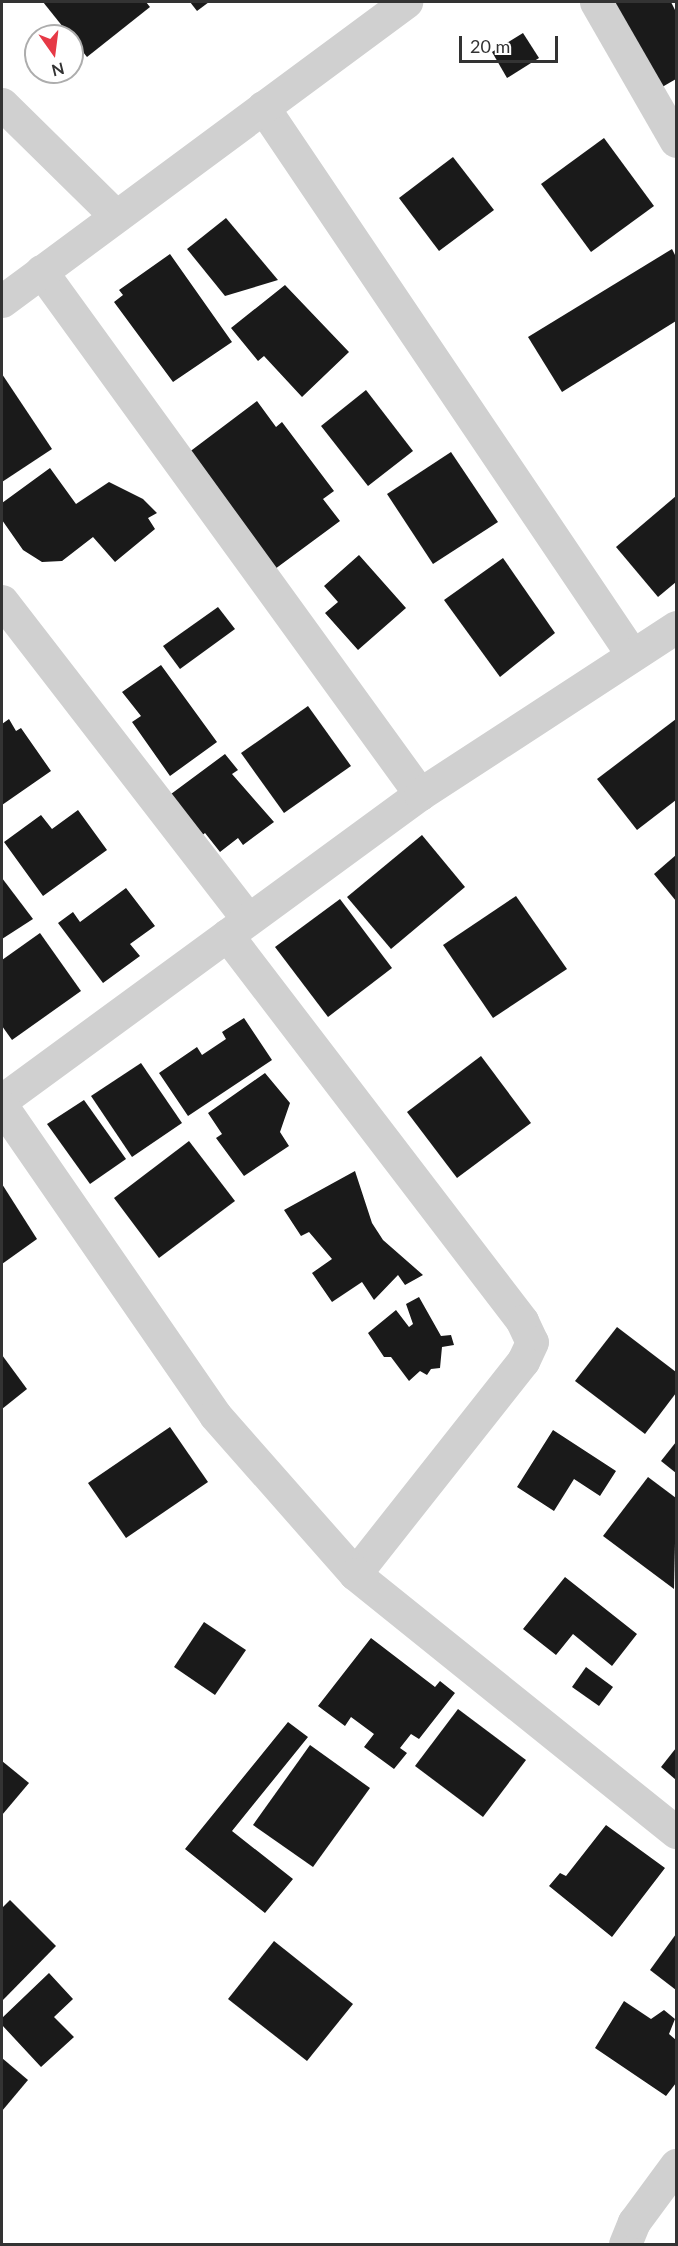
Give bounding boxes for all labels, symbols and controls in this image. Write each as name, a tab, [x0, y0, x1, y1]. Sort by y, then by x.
north arrow	[24, 24, 84, 84]
scale bar	[462, 24, 561, 62]
text: 20 m	[470, 35, 510, 57]
text: N	[50, 59, 66, 81]

